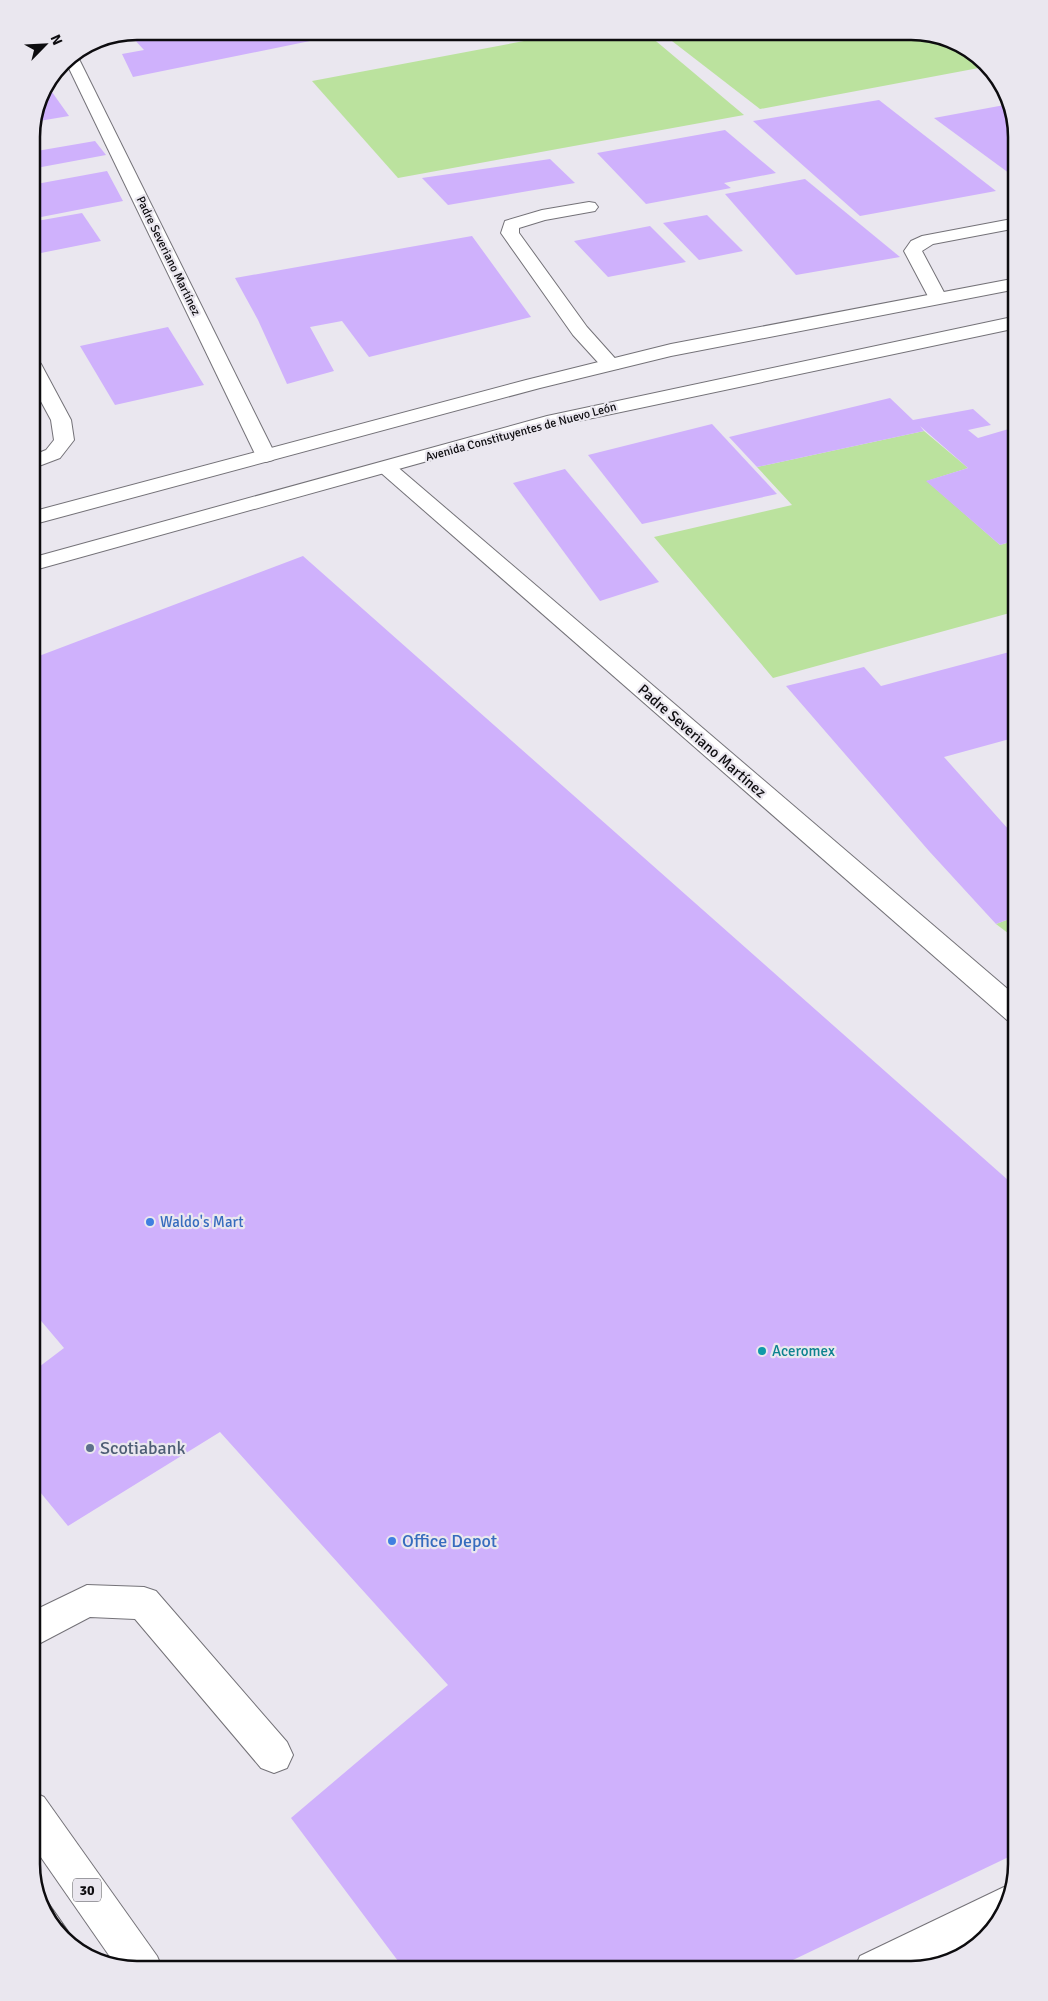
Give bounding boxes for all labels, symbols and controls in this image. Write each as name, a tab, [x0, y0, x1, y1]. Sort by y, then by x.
north arrow	[20, 20, 70, 70]
text: N	[47, 32, 66, 48]
street label: Padre Severiano Martínez	[133, 194, 203, 318]
street label: Avenida Constituyentes de Nuevo León	[424, 399, 618, 465]
street label: Padre Severiano Martínez	[634, 681, 770, 802]
place label: Waldo's Mart	[160, 1213, 244, 1231]
marker: Waldo's Mart	[144, 1216, 156, 1228]
place label: Aceromex	[772, 1342, 835, 1360]
marker: Aceromex	[756, 1345, 768, 1357]
place label: Scotiabank	[100, 1437, 186, 1459]
marker: Scotiabank	[84, 1442, 96, 1454]
place label: Office Depot	[402, 1530, 497, 1552]
marker: Office Depot	[386, 1535, 398, 1547]
road number: 30	[73, 1878, 101, 1902]

